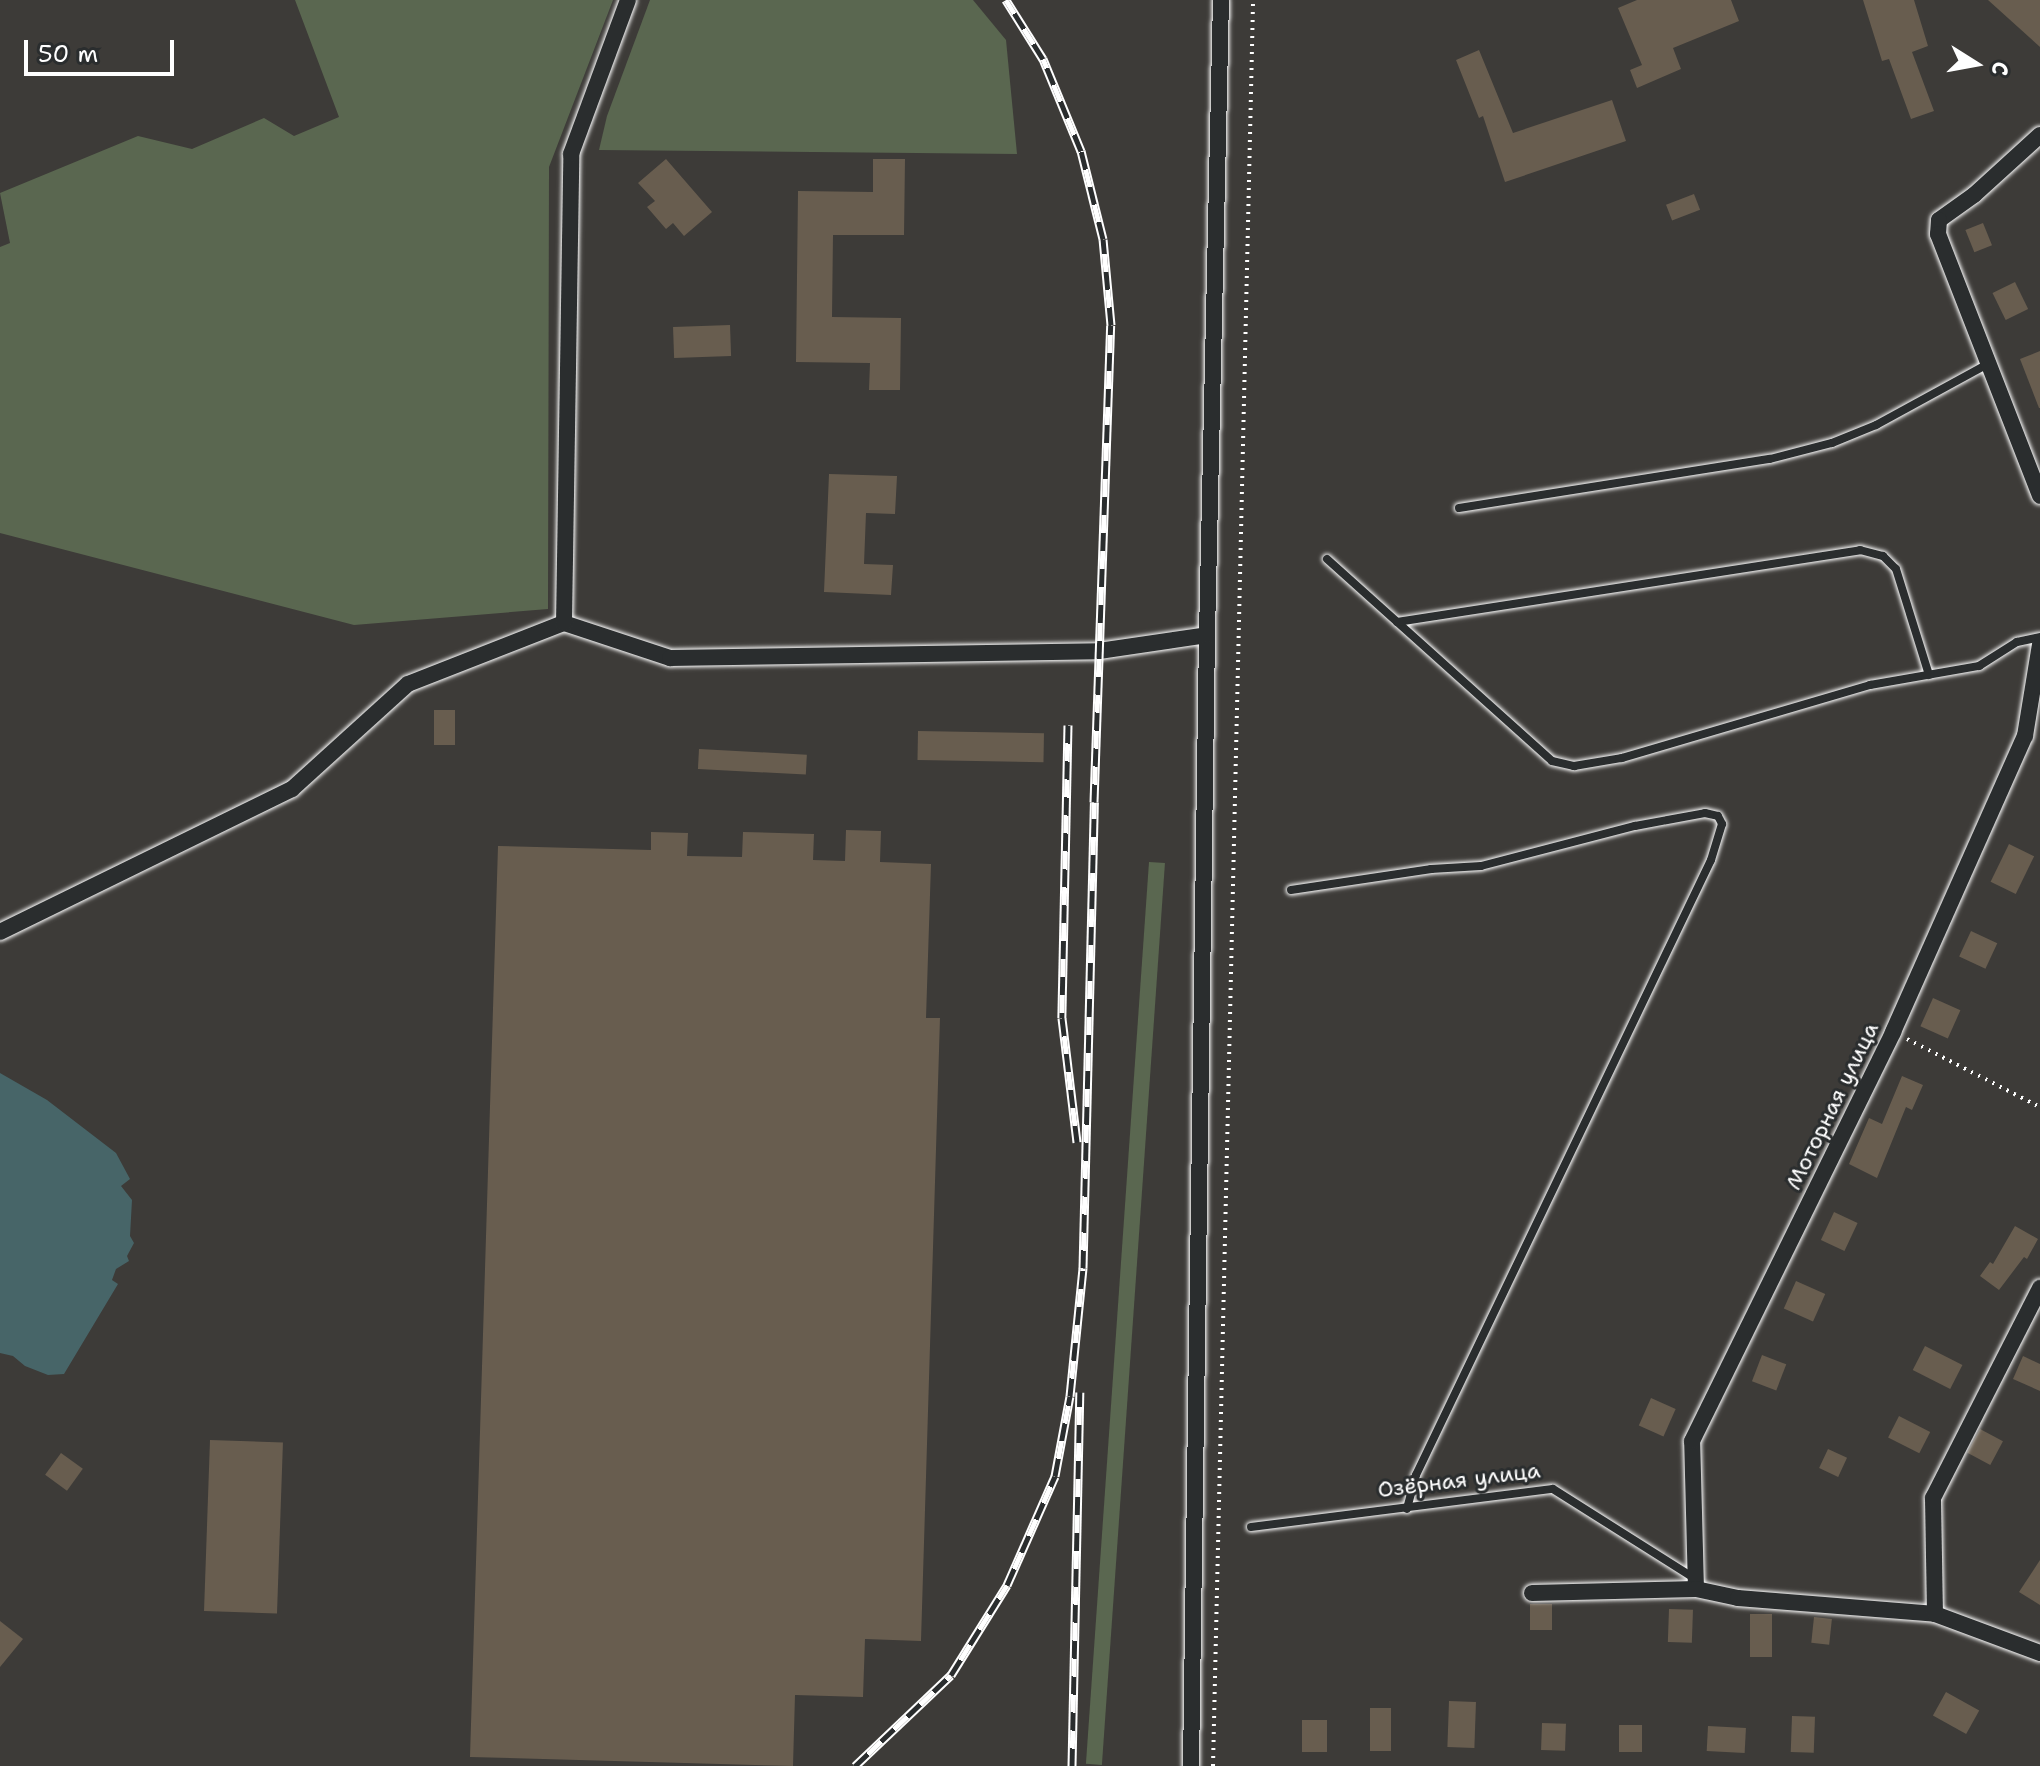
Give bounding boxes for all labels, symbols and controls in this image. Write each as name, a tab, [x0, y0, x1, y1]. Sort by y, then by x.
scale bar	[28, 24, 178, 74]
north arrow	[1936, 24, 2016, 104]
text: 50 m	[38, 38, 98, 70]
text: С	[1985, 59, 2016, 78]
street label: Моторная улица	[1780, 1018, 1884, 1194]
street label: Озёрная улица	[1376, 1457, 1542, 1503]

